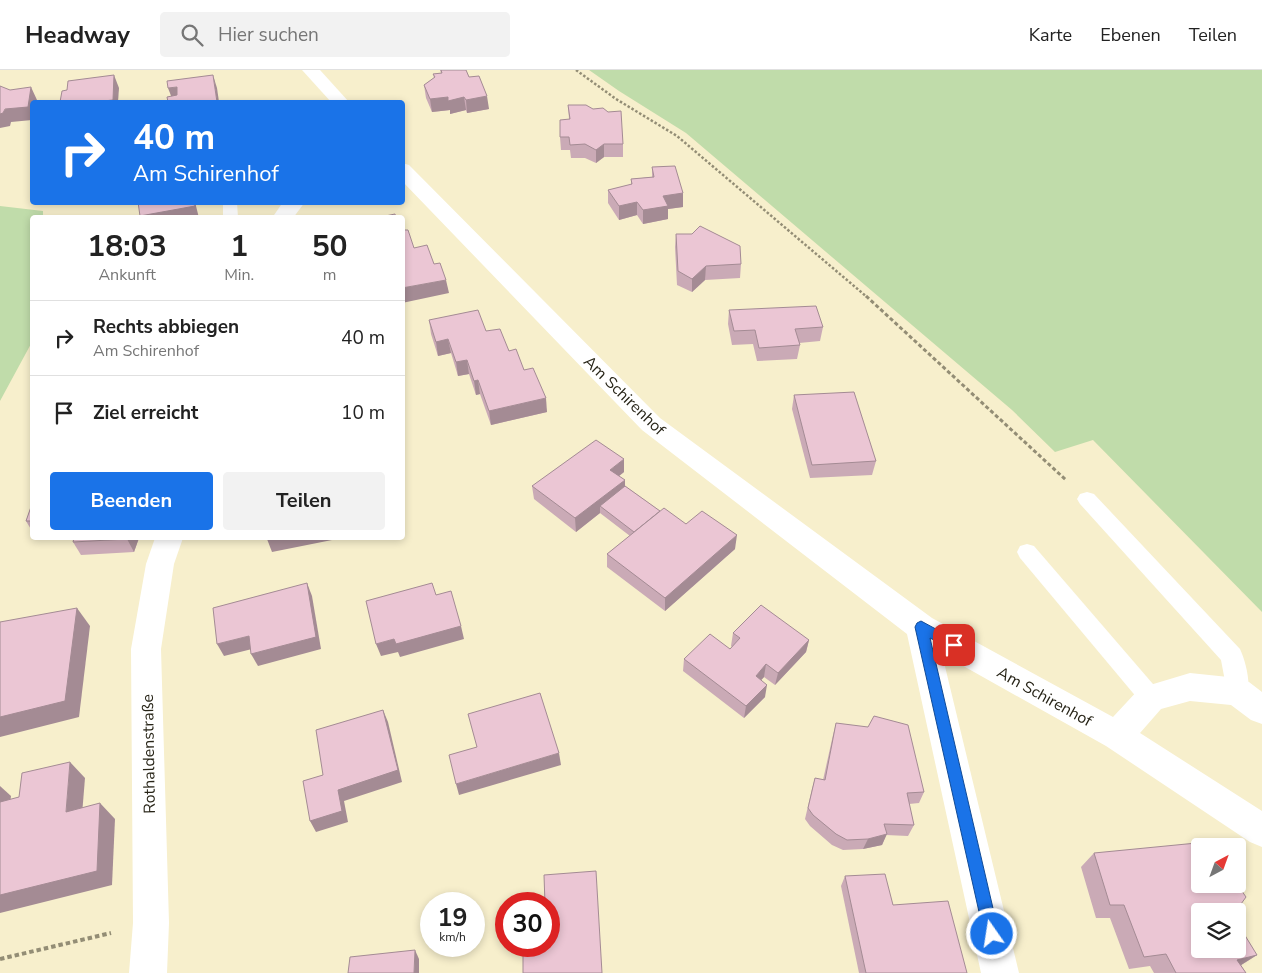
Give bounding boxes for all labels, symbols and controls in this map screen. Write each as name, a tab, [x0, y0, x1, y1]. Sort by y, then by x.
search box	[160, 12, 510, 57]
text: Headway	[25, 19, 130, 51]
icon: search	[178, 21, 206, 49]
text: Hier suchen	[218, 22, 319, 48]
text: Karte	[1029, 23, 1072, 47]
text: Ebenen	[1100, 23, 1161, 47]
text: Teilen	[1189, 23, 1237, 47]
text: 40 m	[133, 114, 215, 161]
icon: right	[50, 120, 115, 185]
text: Am Schirenhof	[133, 159, 279, 189]
text: 18:03	[87, 226, 167, 267]
text: 1	[230, 226, 248, 267]
text: 50	[312, 226, 348, 267]
text: Ankunft	[98, 264, 156, 286]
text: Min.	[224, 264, 254, 286]
text: m	[323, 264, 336, 286]
text: Rechts abbiegen	[93, 314, 239, 340]
icon: right	[50, 324, 78, 352]
text: 40 m	[341, 325, 385, 351]
text: Am Schirenhof	[93, 340, 199, 362]
street label: Am Schirenhof	[579, 351, 671, 441]
icon: arrive	[50, 399, 78, 427]
text: Ziel erreicht	[93, 400, 198, 426]
text: 10 m	[341, 400, 385, 426]
button: Beenden	[50, 472, 213, 530]
button: Teilen	[223, 472, 385, 530]
pin	[933, 624, 975, 666]
icon: arrive	[940, 631, 968, 659]
street label: Am Schirenhof	[993, 662, 1097, 733]
street label: Rothaldenstraße	[137, 694, 161, 814]
north arrow	[1191, 838, 1246, 892]
map controls	[1191, 838, 1246, 958]
speed limit sign: 30	[495, 892, 560, 957]
text: 19	[437, 901, 468, 935]
button: layers	[1191, 903, 1246, 958]
position arrow	[965, 907, 1017, 959]
text: km/h	[439, 929, 466, 945]

